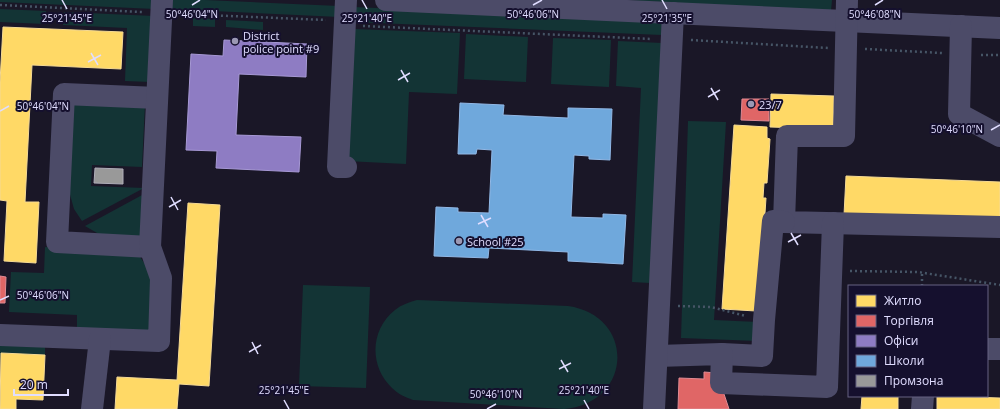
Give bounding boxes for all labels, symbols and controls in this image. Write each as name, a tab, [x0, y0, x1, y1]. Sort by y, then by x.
text: 50°46'04"N	[166, 7, 218, 21]
text: 50°46'06"N	[507, 7, 559, 21]
text: 50°46'08"N	[849, 7, 901, 21]
text: 25°21'45"E	[42, 11, 92, 25]
text: 25°21'40"E	[342, 11, 392, 25]
text: 25°21'35"E	[642, 11, 692, 25]
place label: District police point #9	[243, 28, 319, 56]
marker: District police point #9	[230, 36, 240, 46]
place label: 23/7	[759, 97, 782, 112]
text: 50°46'04"N	[17, 99, 69, 113]
marker: 23/7	[746, 99, 756, 109]
text: 50°46'10"N	[931, 122, 983, 136]
place label: School #25	[467, 234, 524, 249]
marker: School #25	[454, 236, 464, 246]
legend	[848, 285, 988, 397]
text: 50°46'06"N	[17, 288, 69, 302]
text: Житло	[884, 292, 921, 309]
text: Торгівля	[884, 312, 934, 329]
text: Офіси	[884, 332, 918, 349]
text: Школи	[884, 352, 924, 369]
scale bar	[14, 371, 68, 397]
text: Промзона	[884, 372, 943, 389]
text: 20 m	[20, 376, 48, 393]
text: 25°21'45"E	[259, 383, 309, 397]
text: 25°21'40"E	[559, 383, 609, 397]
text: 50°46'10"N	[470, 387, 522, 401]

